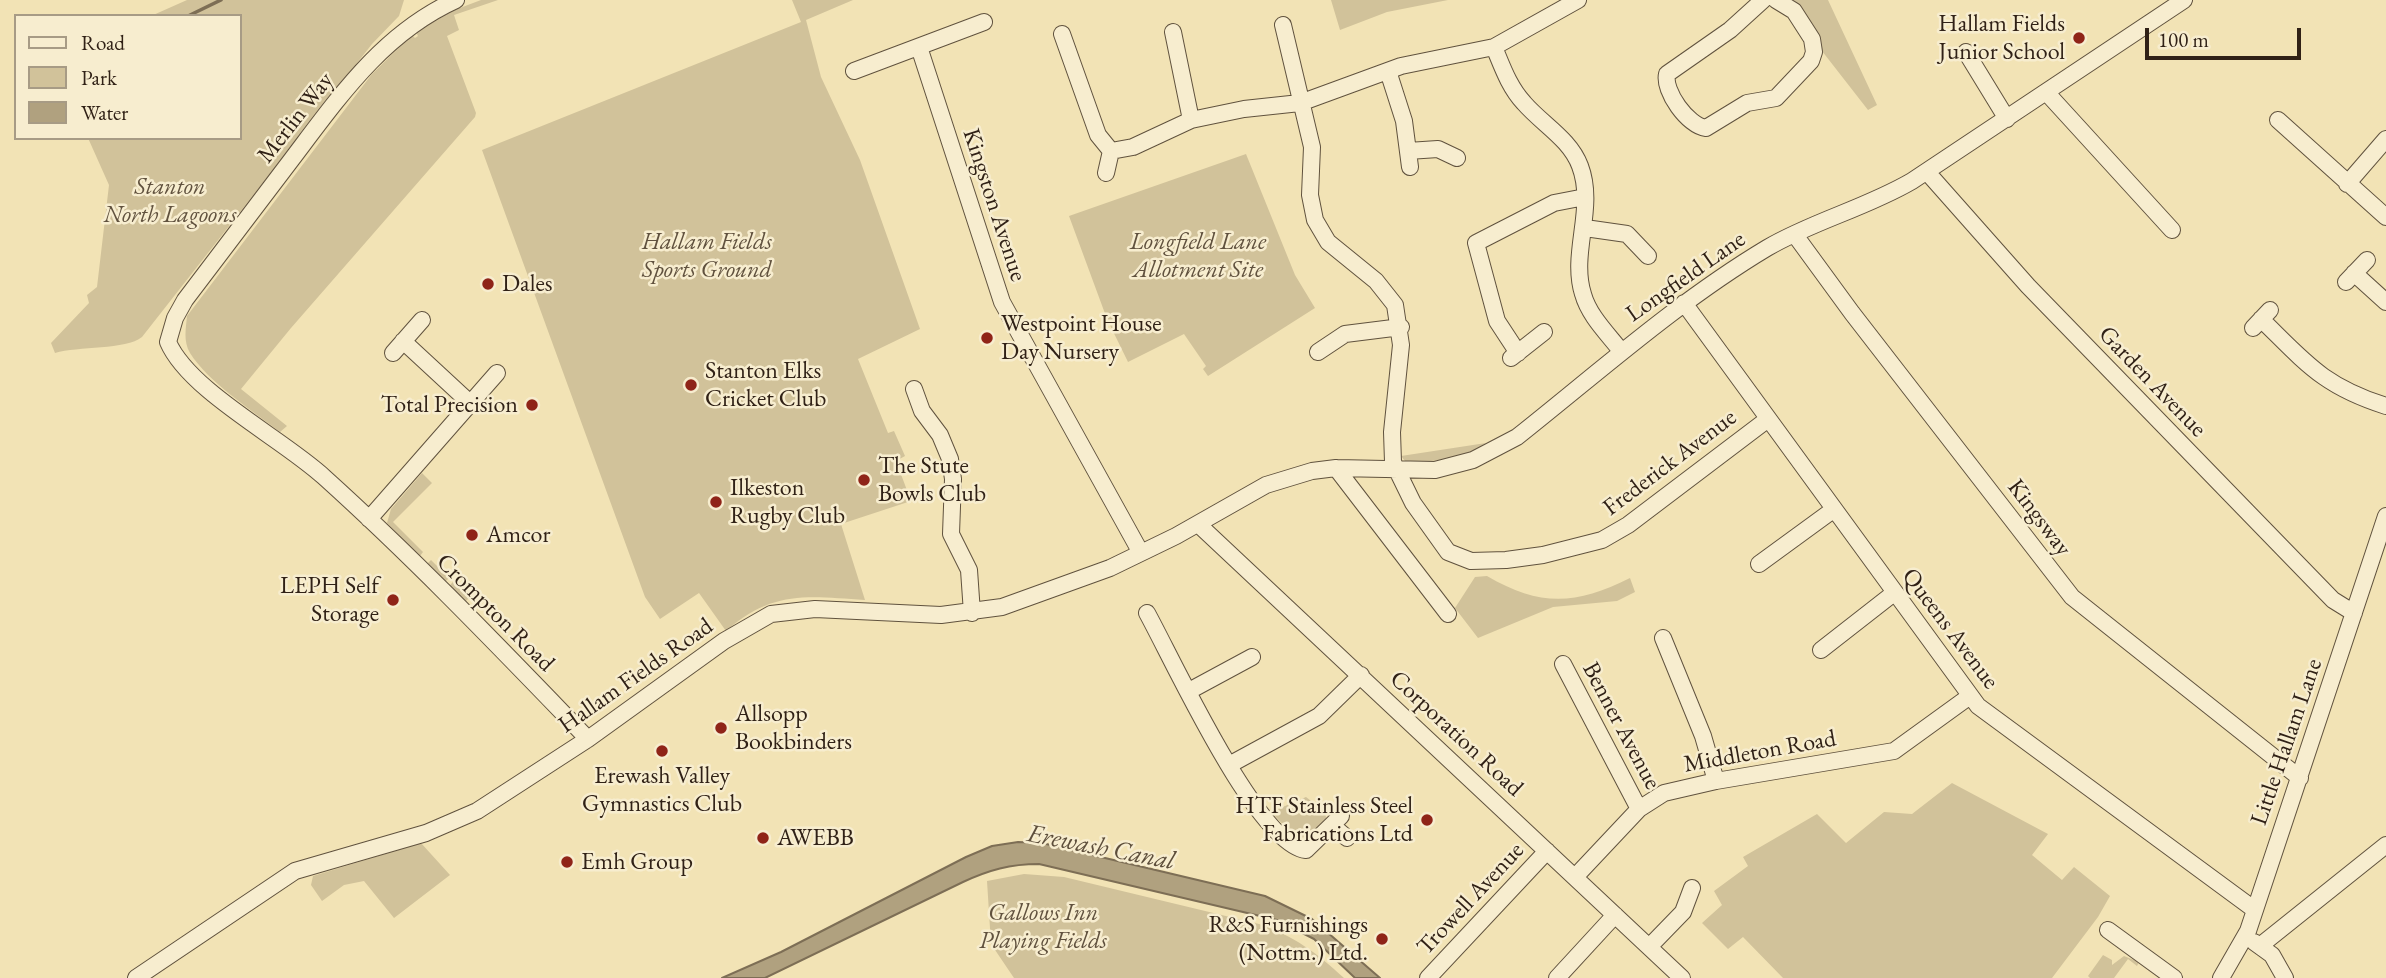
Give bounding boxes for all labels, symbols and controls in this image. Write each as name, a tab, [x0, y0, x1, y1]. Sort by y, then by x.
place label: Hallam Fields Junior School	[1938, 10, 2065, 66]
legend	[14, 14, 242, 140]
scale bar	[2148, 14, 2304, 58]
text: 100 m	[2158, 26, 2209, 53]
text: Road	[81, 29, 125, 56]
marker: Hallam Fields Junior School	[2071, 30, 2087, 46]
text: Park	[81, 64, 117, 91]
street label: Merlin Way	[252, 67, 340, 169]
text: Water	[81, 99, 128, 126]
street label: Kingston Avenue	[956, 125, 1032, 285]
park label: Stanton North Lagoons	[103, 173, 237, 229]
street label: Longfield Lane	[1621, 225, 1751, 329]
park label: Hallam Fields Sports Ground	[642, 228, 772, 284]
park label: Longfield Lane Allotment Site	[1130, 228, 1266, 284]
place label: Dales	[502, 270, 553, 298]
marker: Dales	[480, 276, 496, 292]
place label: Westpoint House Day Nursery	[1001, 310, 1162, 366]
street label: Garden Avenue	[2092, 321, 2212, 443]
marker: Westpoint House Day Nursery	[979, 330, 995, 346]
place label: Stanton Elks Cricket Club	[705, 357, 826, 413]
marker: Stanton Elks Cricket Club	[683, 377, 699, 393]
place label: Total Precision	[381, 391, 518, 419]
marker: Total Precision	[524, 397, 540, 413]
street label: Frederick Avenue	[1598, 403, 1742, 523]
place label: The Stute Bowls Club	[878, 452, 986, 508]
marker: The Stute Bowls Club	[856, 472, 872, 488]
place label: Ilkeston Rugby Club	[730, 474, 845, 530]
street label: Kingsway	[2001, 474, 2077, 562]
marker: Ilkeston Rugby Club	[708, 494, 724, 510]
place label: Amcor	[486, 521, 550, 549]
marker: Amcor	[464, 527, 480, 543]
street label: Crompton Road	[430, 548, 560, 678]
street label: Queens Avenue	[1895, 563, 2005, 695]
place label: LEPH Self Storage	[280, 572, 379, 628]
marker: LEPH Self Storage	[385, 592, 401, 608]
street label: Hallam Fields Road	[553, 612, 719, 740]
street label: Little Hallam Lane	[2245, 655, 2329, 829]
street label: Benner Avenue	[1575, 658, 1667, 794]
street label: Corporation Road	[1383, 665, 1529, 803]
place label: Allsopp Bookbinders	[735, 700, 852, 756]
marker: Allsopp Bookbinders	[713, 720, 729, 736]
street label: Middleton Road	[1682, 724, 1838, 780]
marker: Erewash Valley Gymnastics Club	[654, 743, 670, 759]
place label: Erewash Valley Gymnastics Club	[582, 762, 742, 818]
place label: HTF Stainless Steel Fabrications Ltd	[1235, 792, 1413, 848]
marker: HTF Stainless Steel Fabrications Ltd	[1419, 812, 1435, 828]
water label: Erewash Canal	[1025, 818, 1177, 878]
place label: AWEBB	[777, 824, 854, 852]
marker: AWEBB	[755, 830, 771, 846]
street label: Trowell Avenue	[1411, 837, 1531, 961]
place label: Emh Group	[581, 848, 693, 876]
marker: Emh Group	[559, 854, 575, 870]
park label: Gallows Inn Playing Fields	[979, 899, 1107, 955]
place label: R&S Furnishings (Nottm.) Ltd.	[1208, 911, 1368, 967]
marker: R&S Furnishings (Nottm.) Ltd.	[1374, 931, 1390, 947]

